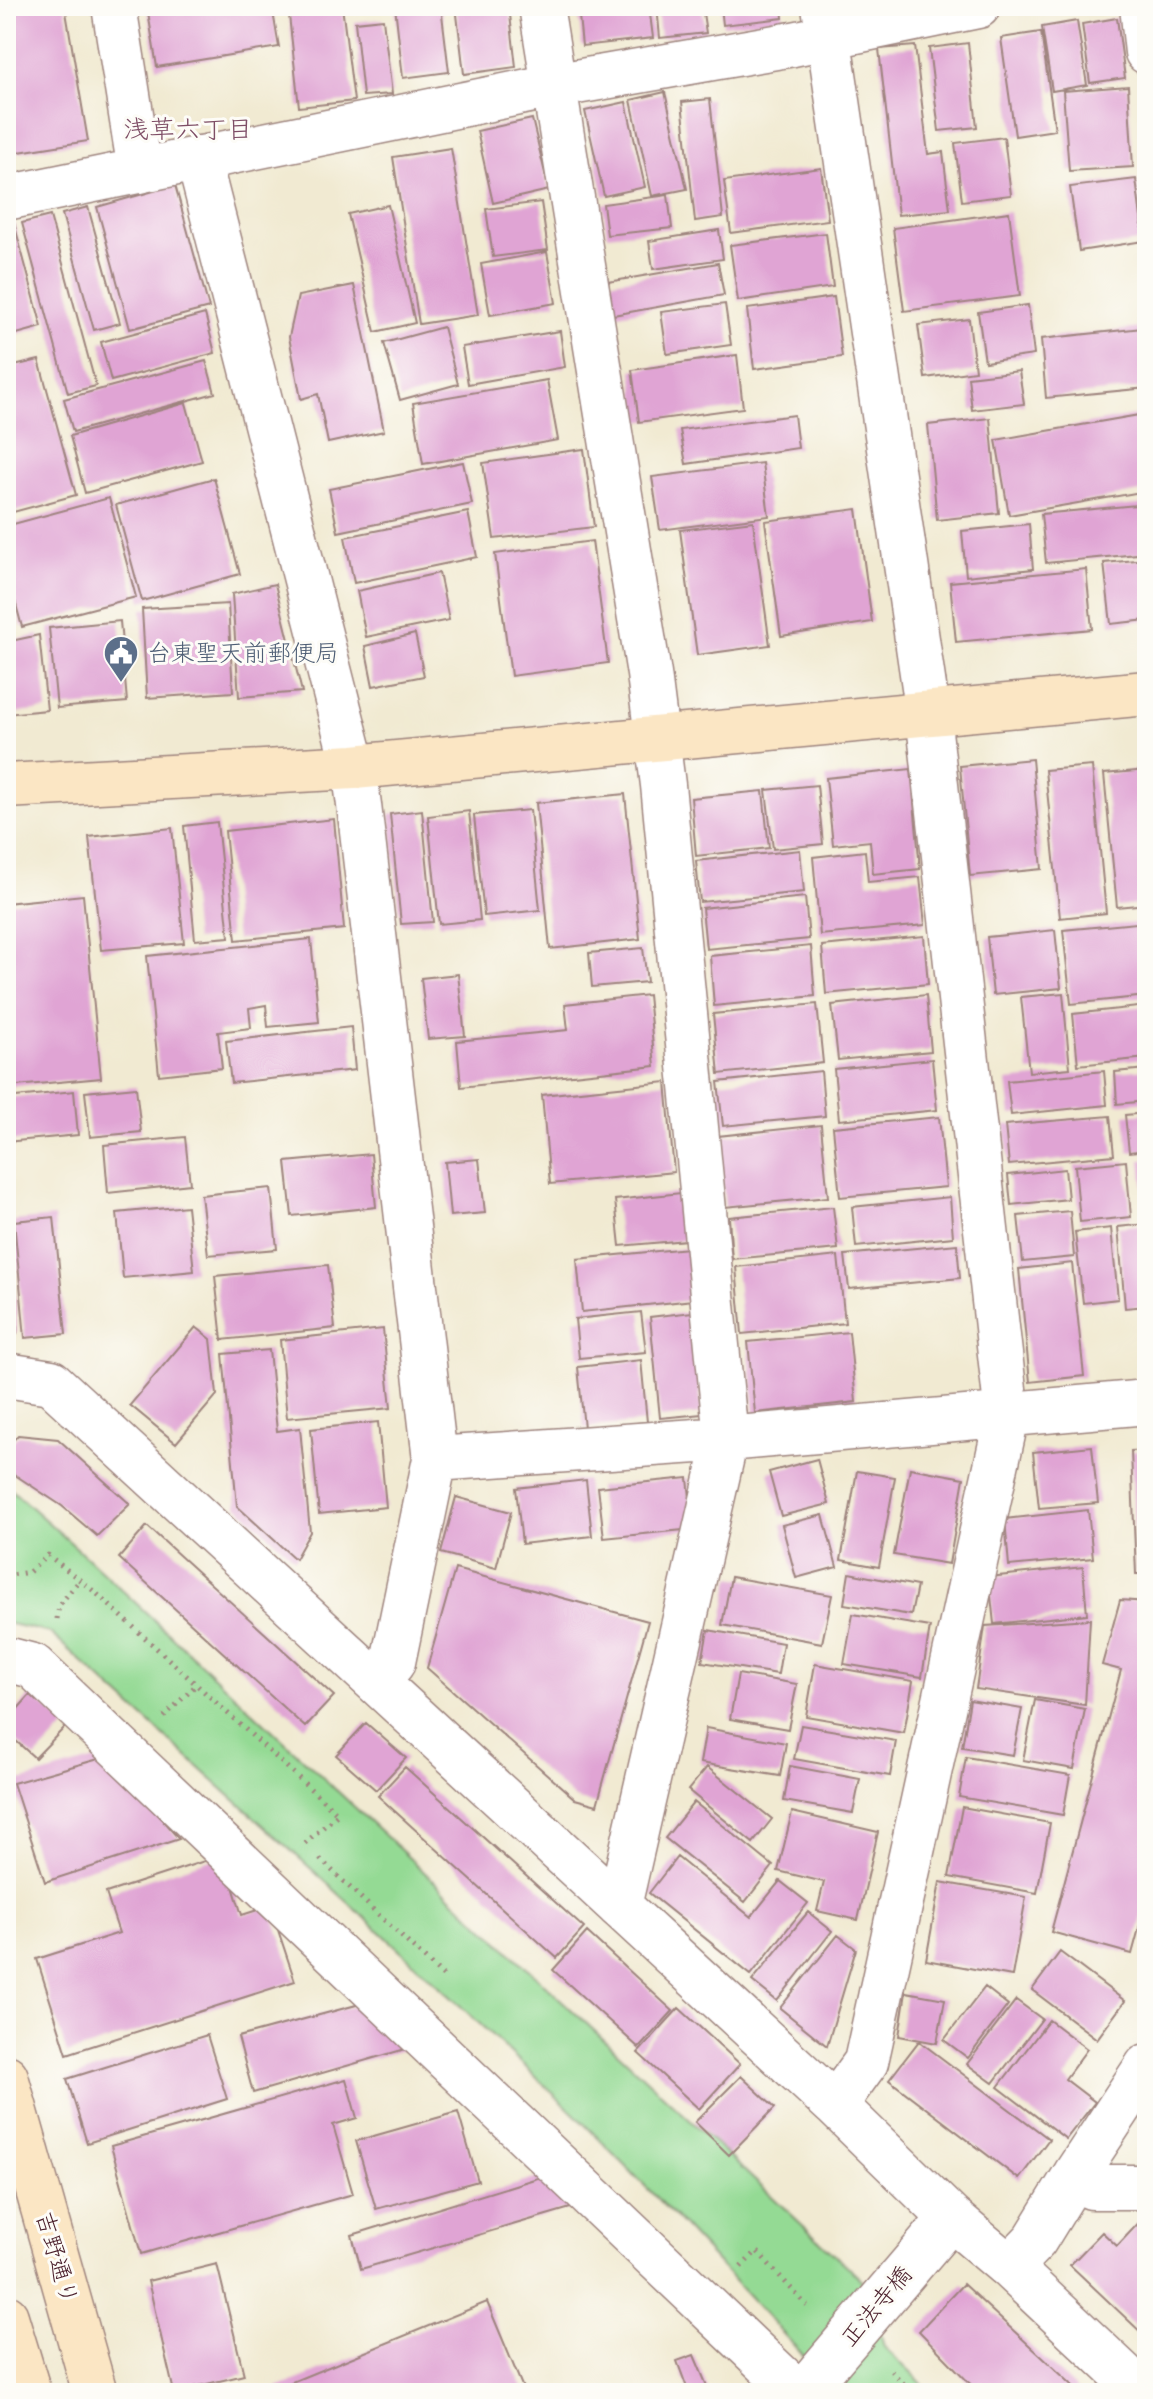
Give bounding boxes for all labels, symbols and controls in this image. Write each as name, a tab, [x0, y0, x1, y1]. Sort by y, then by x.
district label: 浅草六丁目	[123, 114, 253, 146]
public building icon: 台東聖天前郵便局	[102, 634, 140, 684]
place label: 台東聖天前郵便局	[147, 639, 339, 668]
street label: 吉野通り	[29, 2208, 84, 2308]
street label: 正法寺橋	[834, 2260, 918, 2352]

